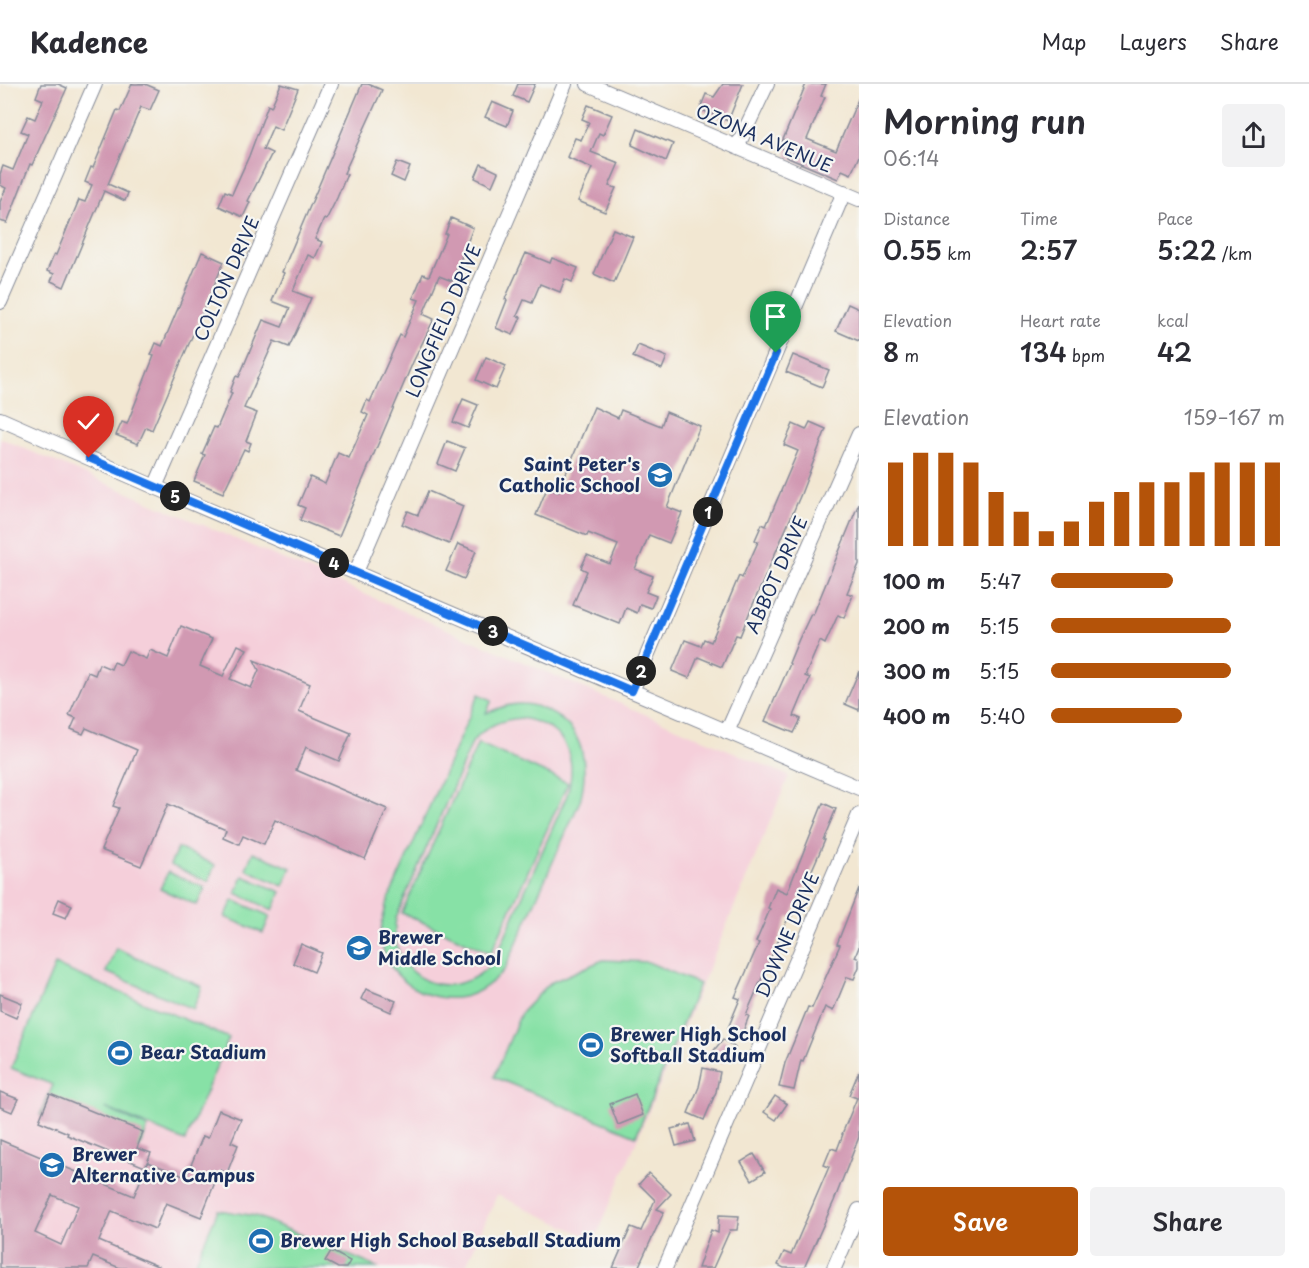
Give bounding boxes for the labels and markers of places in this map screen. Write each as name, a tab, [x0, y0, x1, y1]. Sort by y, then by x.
pin	[750, 291, 801, 353]
pin	[63, 396, 114, 458]
place label: Saint Peter's Catholic School	[499, 450, 640, 498]
school or university icon: Saint Peter's Catholic School	[645, 460, 675, 490]
pin: 5	[160, 481, 190, 511]
pin: 1	[693, 497, 723, 527]
pin: 4	[319, 548, 349, 578]
pin: 3	[478, 616, 508, 646]
pin: 2	[626, 656, 656, 686]
place label: Brewer Middle School	[378, 923, 501, 971]
school or university icon: Brewer Middle School	[344, 933, 374, 963]
place label: Brewer High School Softball Stadium	[610, 1020, 787, 1068]
sports icon: Brewer High School Softball Stadium	[576, 1030, 606, 1060]
sports icon: Bear Stadium	[105, 1038, 135, 1068]
place label: Bear Stadium	[140, 1038, 266, 1065]
place label: Brewer Alternative Campus	[72, 1140, 255, 1188]
school or university icon: Brewer Alternative Campus	[37, 1150, 67, 1180]
sports icon: Brewer High School Baseball Stadium	[246, 1226, 276, 1256]
place label: Brewer High School Baseball Stadium	[280, 1226, 621, 1253]

